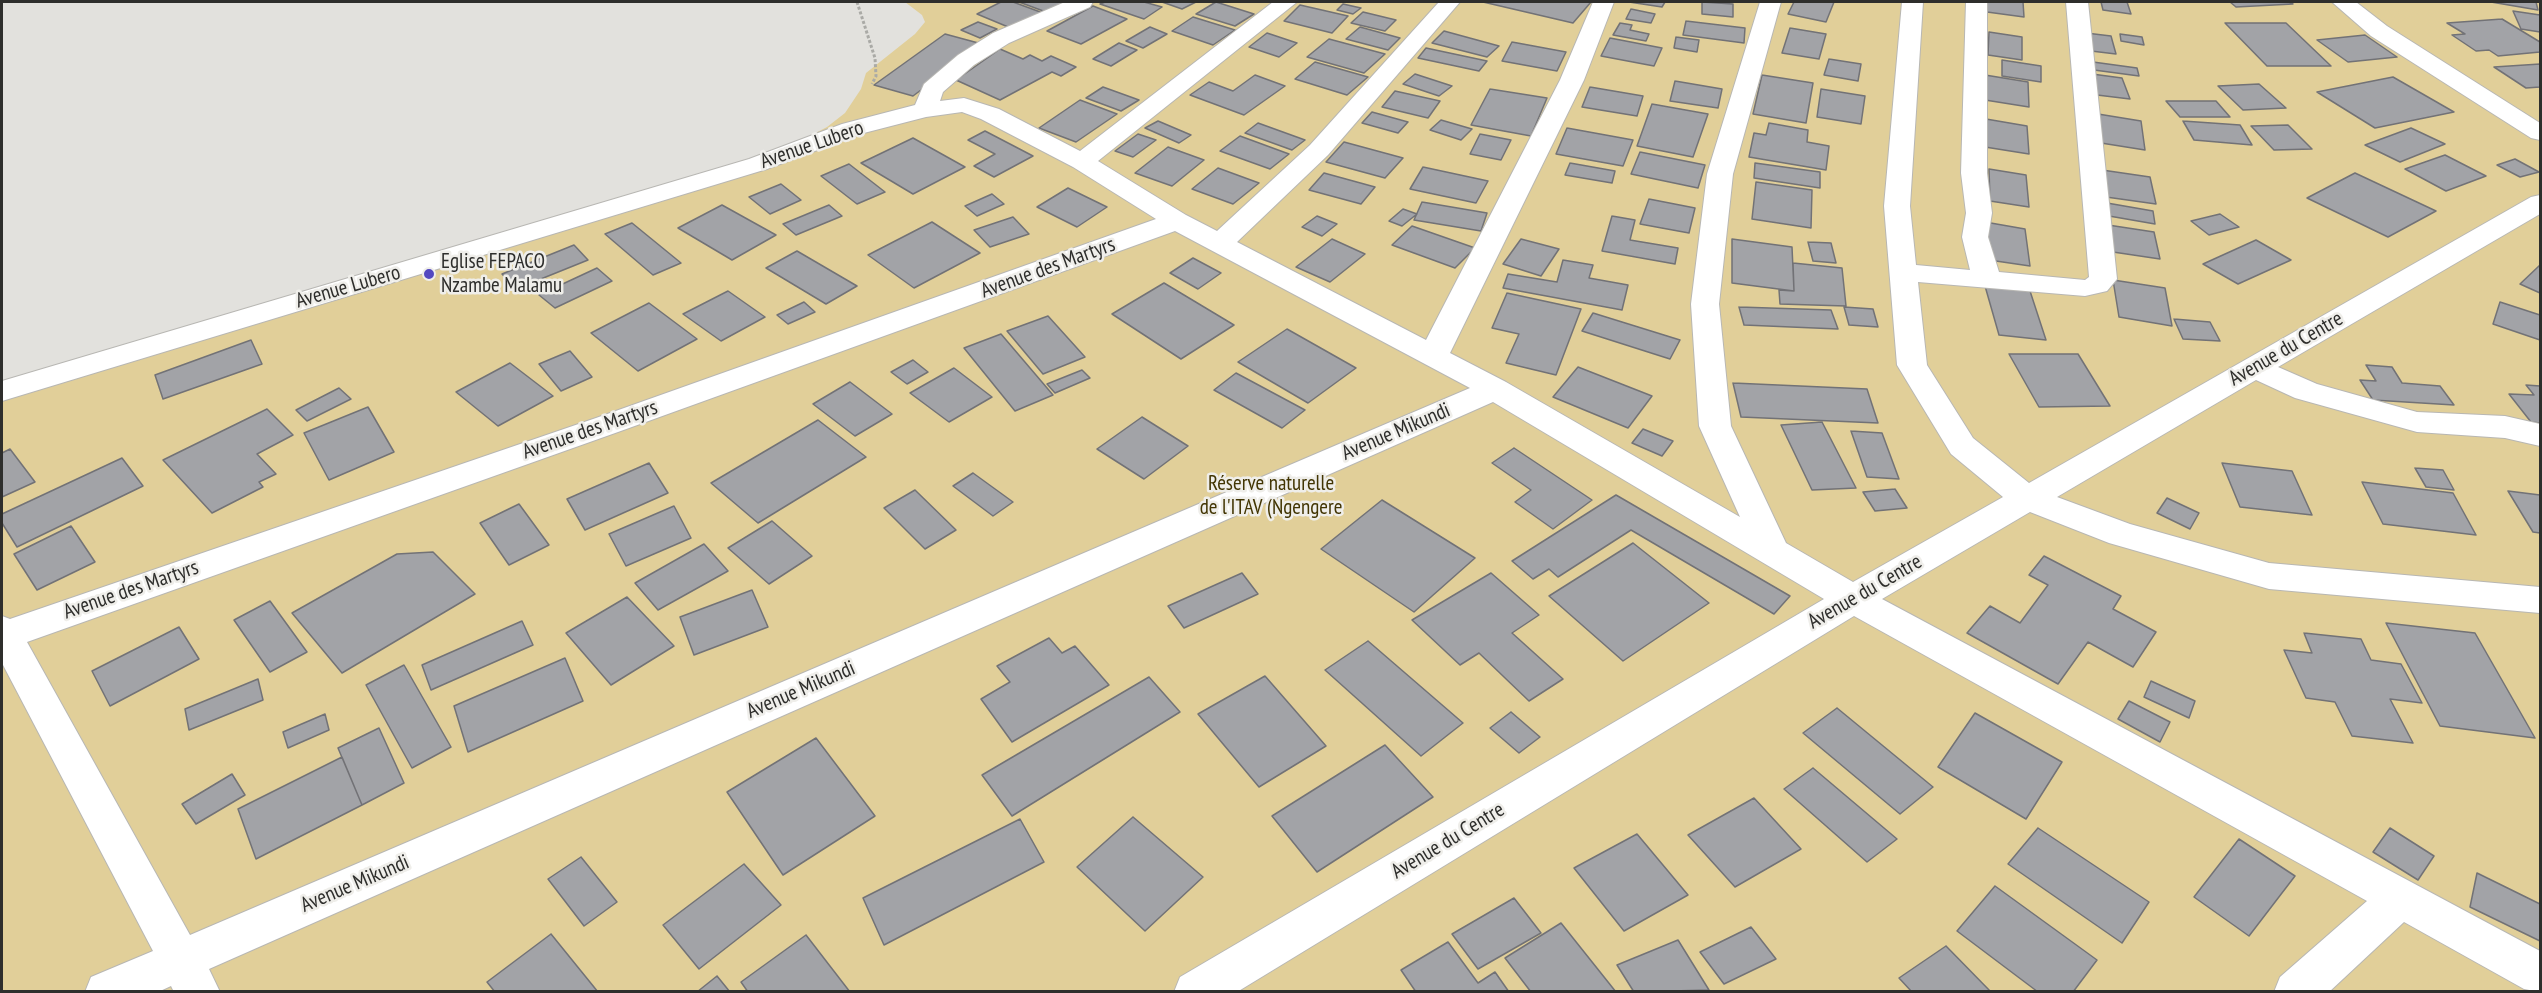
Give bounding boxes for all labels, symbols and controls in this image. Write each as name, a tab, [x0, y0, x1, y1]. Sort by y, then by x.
street label: Avenue Lubero	[757, 116, 867, 174]
street label: Avenue des Martyrs	[977, 232, 1119, 304]
place label: Eglise FEPACO Nzambe Malamu	[441, 249, 562, 299]
street label: Avenue Lubero	[293, 260, 403, 314]
marker: Eglise FEPACO Nzambe Malamu	[422, 267, 436, 281]
street label: Avenue du Centre	[2225, 306, 2347, 392]
street label: Avenue des Martyrs	[519, 395, 661, 465]
street label: Avenue Mikundi	[1338, 398, 1454, 466]
park label: Réserve naturelle de l'ITAV (Ngengere	[1200, 471, 1342, 521]
street label: Avenue du Centre	[1804, 549, 1926, 635]
street label: Avenue des Martyrs	[60, 555, 202, 625]
street label: Avenue Mikundi	[743, 656, 859, 724]
street label: Avenue du Centre	[1387, 797, 1509, 885]
street label: Avenue Mikundi	[297, 850, 413, 918]

